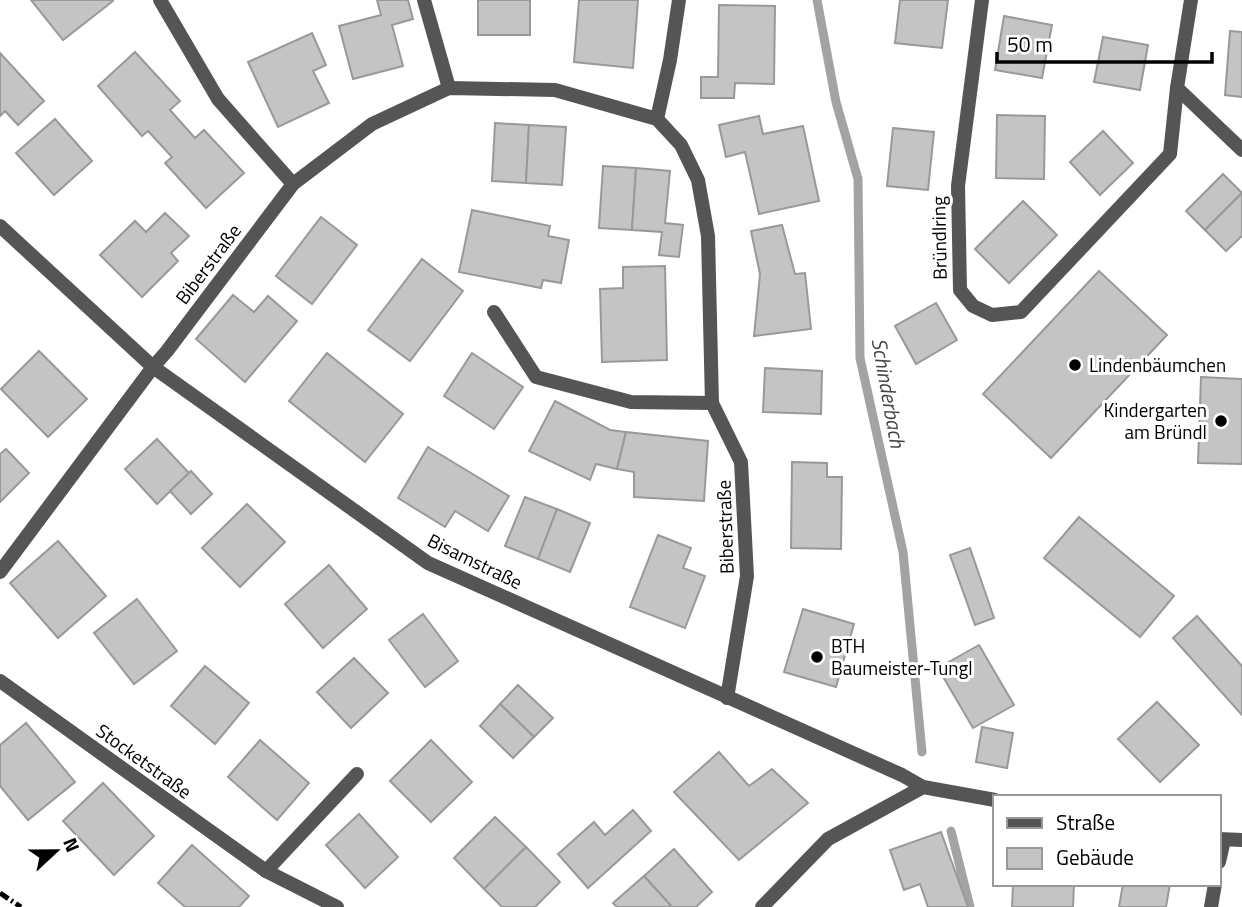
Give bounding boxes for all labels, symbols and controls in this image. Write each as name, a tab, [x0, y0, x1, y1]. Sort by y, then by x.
scale bar	[997, 21, 1212, 65]
text: 50 m	[1007, 28, 1053, 60]
street label: Bründlring	[923, 196, 954, 280]
street label: Biberstraße	[168, 217, 248, 310]
water label: Schinderbach	[864, 335, 914, 451]
place label: Lindenbäumchen	[1089, 350, 1226, 379]
marker: Lindenbäumchen	[1067, 357, 1083, 373]
place label: Kindergarten am Bründl	[1103, 395, 1207, 446]
marker: Kindergarten am Bründl	[1213, 413, 1229, 429]
street label: Biberstraße	[708, 479, 741, 575]
street label: Bisamstraße	[423, 525, 528, 596]
place label: BTH Baumeister-Tungl	[831, 631, 973, 682]
marker: BTH Baumeister-Tungl	[809, 649, 825, 665]
street label: Stocketstraße	[90, 716, 198, 805]
legend	[993, 795, 1221, 886]
text: Straße	[1056, 806, 1115, 838]
north arrow	[21, 816, 91, 886]
text: N	[56, 833, 88, 856]
text: Gebäude	[1056, 841, 1134, 873]

